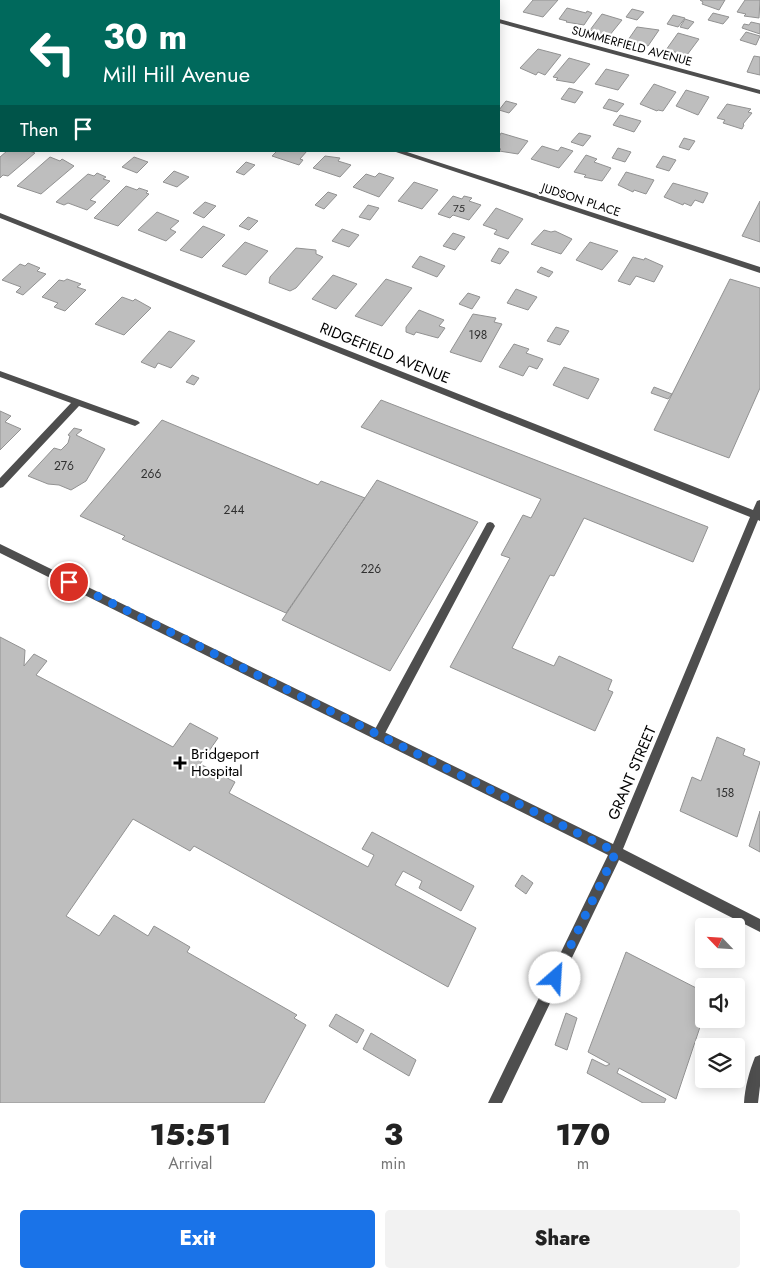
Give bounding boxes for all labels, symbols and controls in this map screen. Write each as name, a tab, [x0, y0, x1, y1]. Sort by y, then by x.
text: 30 m	[103, 12, 187, 62]
icon: left	[20, 20, 85, 85]
street label: SUMMERFIELD AVENUE	[570, 21, 694, 71]
text: Mill Hill Avenue	[103, 58, 250, 90]
icon: arrive	[69, 115, 97, 143]
text: Then	[20, 116, 59, 143]
street label: JUDSON PLACE	[537, 178, 623, 221]
house number: 75	[453, 200, 465, 216]
street label: RIDGEFIELD AVENUE	[317, 317, 453, 389]
house number: 198	[469, 326, 487, 344]
house number: 276	[54, 457, 74, 475]
house number: 266	[141, 465, 161, 483]
house number: 244	[224, 501, 244, 519]
house number: 226	[361, 560, 381, 578]
pin	[48, 561, 90, 603]
icon: arrive	[55, 568, 83, 596]
street label: GRANT STREET	[602, 723, 662, 823]
place label: Bridgeport Hospital	[191, 743, 259, 782]
marker: Bridgeport Hospital	[173, 756, 187, 770]
house number: 158	[716, 784, 734, 802]
north arrow	[695, 918, 745, 968]
map controls	[695, 918, 745, 1088]
position arrow	[528, 951, 580, 1003]
button: sound	[695, 978, 745, 1028]
button: layers	[695, 1038, 745, 1088]
text: 15:51	[150, 1113, 231, 1156]
text: 3	[384, 1113, 403, 1156]
text: 170	[555, 1113, 610, 1156]
text: Arrival	[168, 1152, 212, 1175]
text: min	[381, 1152, 406, 1175]
text: m	[577, 1152, 589, 1175]
button: Exit	[20, 1210, 375, 1268]
button: Share	[385, 1210, 740, 1268]

